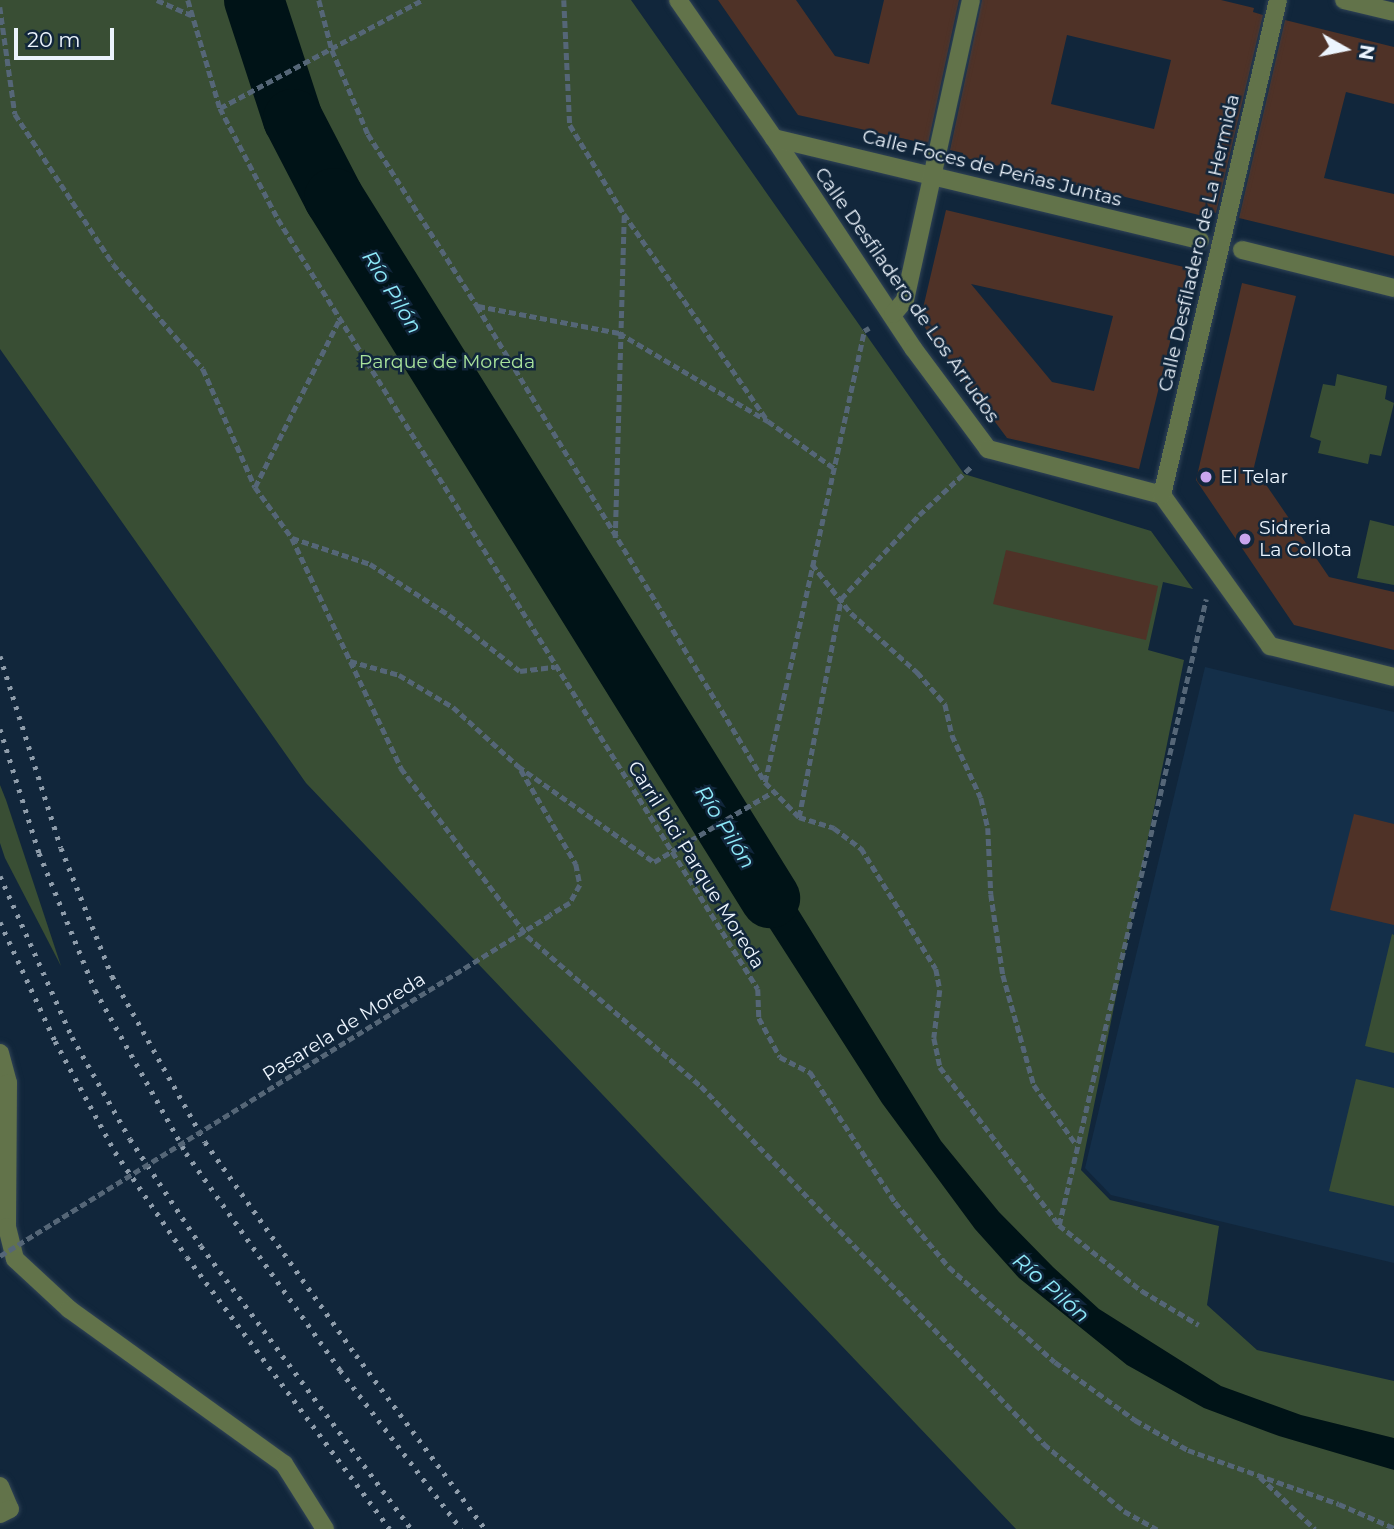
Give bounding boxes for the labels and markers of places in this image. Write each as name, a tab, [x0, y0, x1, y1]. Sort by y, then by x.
place label: El Telar	[1220, 466, 1288, 488]
marker: El Telar	[1198, 469, 1214, 485]
place label: Sidreria La Collota	[1259, 517, 1352, 561]
marker: Sidreria La Collota	[1237, 531, 1253, 547]

